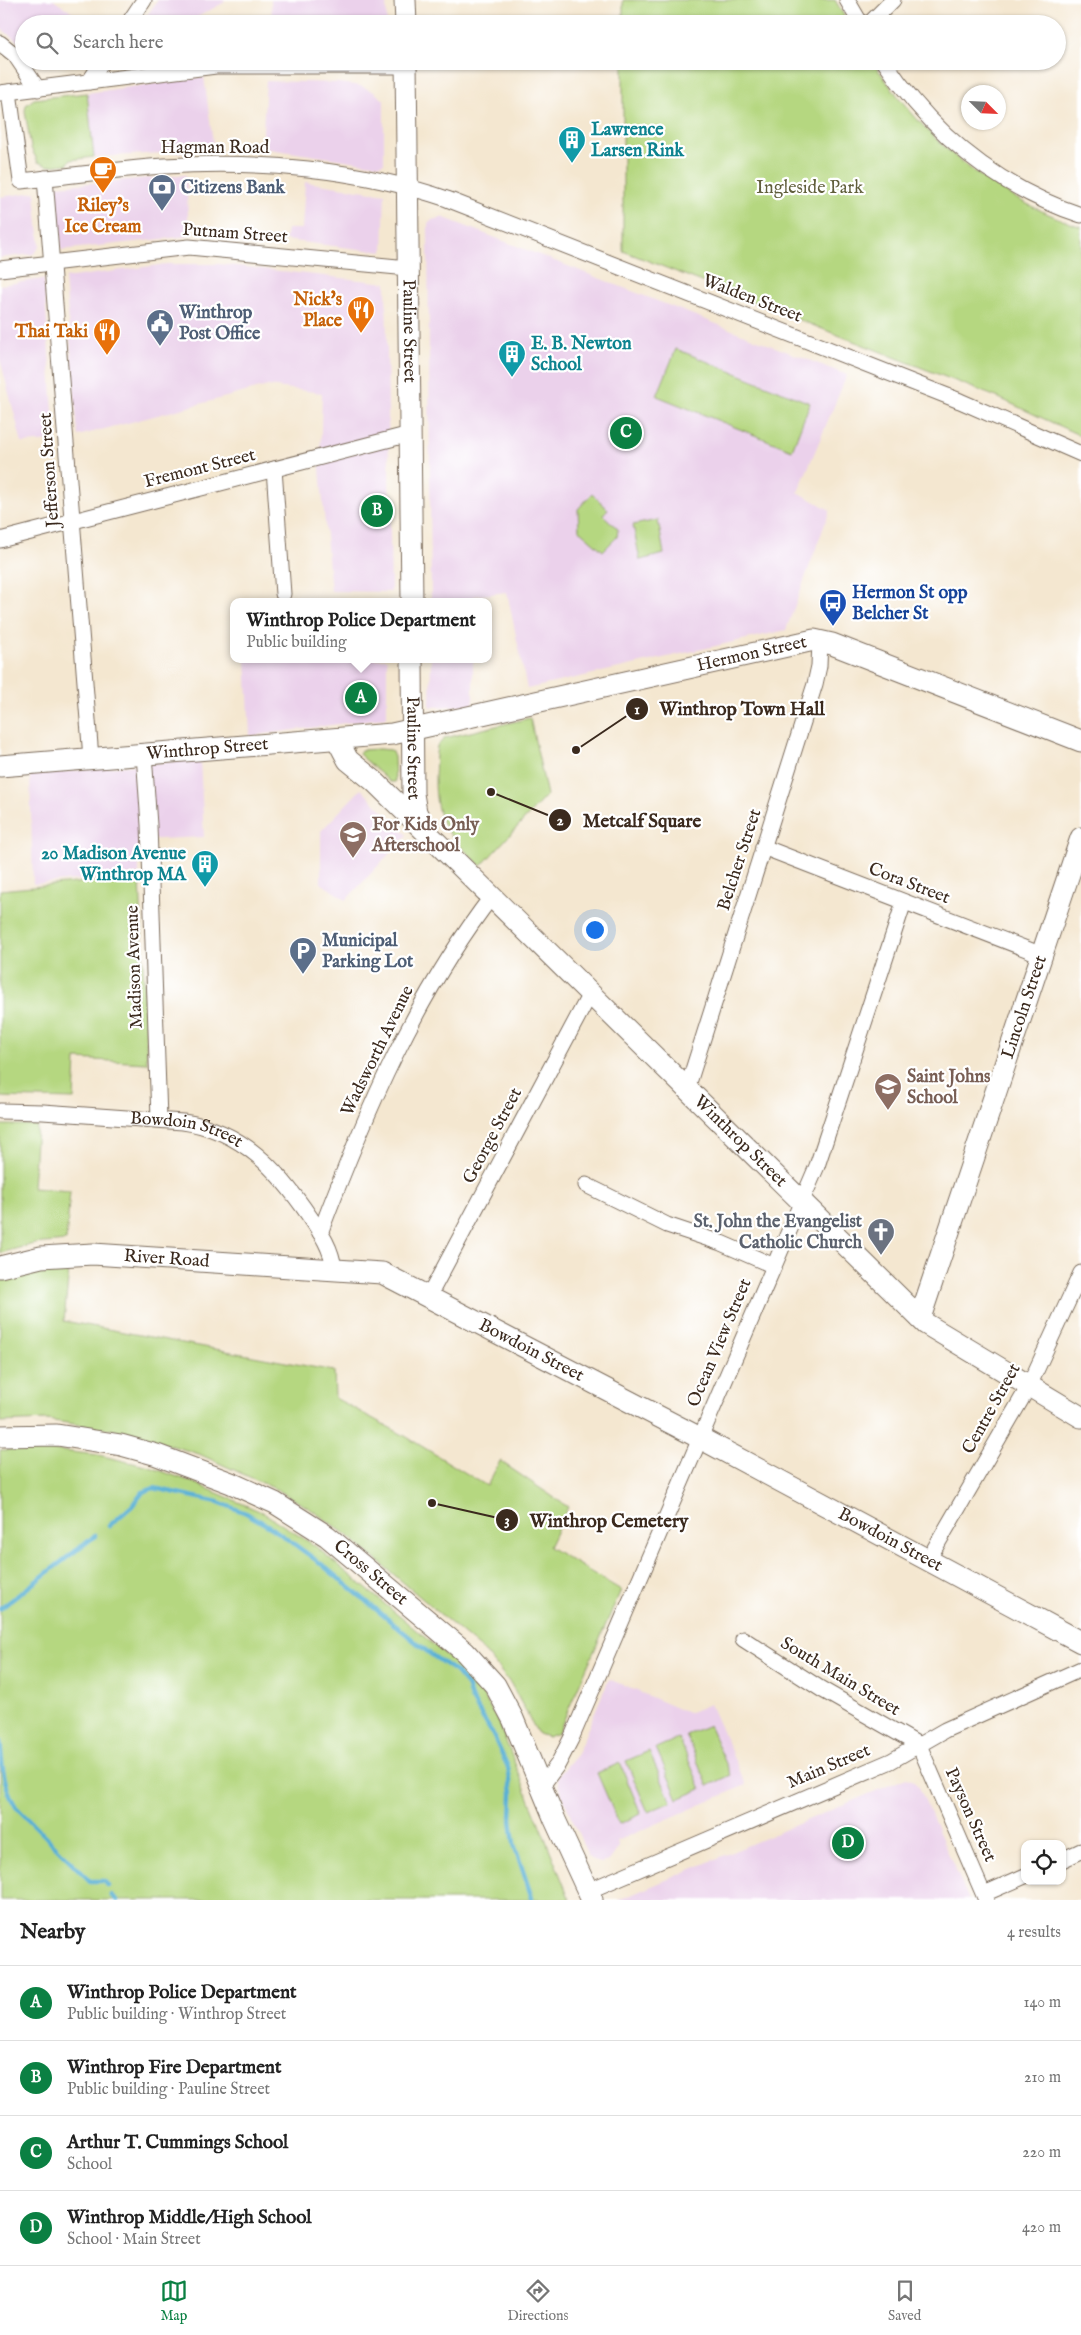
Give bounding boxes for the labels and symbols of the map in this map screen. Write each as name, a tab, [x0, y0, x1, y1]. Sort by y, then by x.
north arrow	[961, 85, 1006, 130]
place label: Lawrence Larsen Rink	[591, 119, 685, 163]
building icon: Lawrence Larsen Rink	[557, 125, 587, 164]
street label: Hagman Road	[161, 137, 270, 160]
cafe icon: Riley’s Ice Cream	[88, 155, 118, 194]
bank icon: Citizens Bank	[147, 173, 177, 212]
place label: Citizens Bank	[181, 177, 286, 200]
park label: Ingleside Park	[756, 177, 864, 200]
place label: Riley’s Ice Cream	[65, 195, 142, 239]
street label: Putnam Street	[181, 219, 289, 249]
street label: Walden Street	[699, 269, 805, 329]
street label: Pauline Street	[397, 279, 421, 383]
place label: Nick's Place	[292, 289, 343, 333]
restaurant icon: Nick's Place	[346, 295, 376, 334]
place label: Winthrop Post Office	[178, 302, 261, 346]
public building icon: Winthrop Post Office	[145, 308, 175, 347]
restaurant icon: Thai Taki	[92, 317, 122, 356]
place label: Thai Taki	[14, 321, 88, 344]
place label: E. B. Newton School	[531, 333, 632, 377]
building icon: E. B. Newton School	[497, 339, 527, 378]
street label: Jefferson Street	[35, 412, 66, 530]
pin: C	[610, 414, 642, 452]
street label: Fremont Street	[142, 444, 258, 494]
pin: B	[361, 492, 393, 530]
place label: Hermon St opp Belcher St	[852, 582, 968, 626]
bus stop icon: Hermon St opp Belcher St	[818, 588, 848, 627]
street label: Hermon Street	[695, 630, 809, 677]
pin: A	[345, 679, 377, 717]
callout: Winthrop Town Hall	[625, 692, 835, 726]
street label: Pauline Street	[401, 696, 425, 802]
text: Winthrop Town Hall	[658, 698, 826, 722]
text: 1	[634, 700, 640, 719]
street label: Winthrop Street	[146, 733, 269, 766]
callout: Metcalf Square	[548, 803, 711, 837]
street label: Belcher Street	[713, 806, 767, 914]
text: Metcalf Square	[583, 810, 702, 834]
text: 2	[556, 811, 564, 830]
place label: For Kids Only Afterschool	[371, 814, 480, 858]
school or university icon: For Kids Only Afterschool	[338, 820, 368, 859]
place label: 20 Madison Avenue Winthrop MA	[41, 843, 187, 887]
building icon: 20 Madison Avenue Winthrop MA	[190, 849, 220, 888]
street label: Cora Street	[865, 858, 953, 910]
street label: Madison Avenue	[121, 905, 149, 1029]
your location	[582, 917, 608, 943]
place label: Municipal Parking Lot	[322, 930, 414, 974]
parking icon: Municipal Parking Lot	[288, 936, 318, 975]
street label: Lincoln Street	[996, 952, 1052, 1062]
street label: Wadsworth Avenue	[336, 982, 420, 1120]
place label: Saint Johns School	[907, 1066, 991, 1110]
school or university icon: Saint Johns School	[873, 1072, 903, 1111]
street label: George Street	[458, 1084, 528, 1188]
street label: Winthrop Street	[689, 1090, 792, 1192]
street label: Bowdoin Street	[129, 1107, 247, 1153]
place label: St. John the Evangelist Catholic Church	[693, 1211, 863, 1255]
church icon: St. John the Evangelist Catholic Church	[866, 1217, 896, 1256]
street label: River Road	[123, 1245, 210, 1273]
street label: Ocean View Street	[683, 1275, 757, 1411]
street label: Bowdoin Street	[475, 1314, 588, 1387]
street label: Centre Street	[958, 1360, 1026, 1458]
street label: Bowdoin Street	[834, 1502, 947, 1577]
callout: Winthrop Cemetery	[494, 1503, 698, 1537]
text: Winthrop Cemetery	[529, 1510, 689, 1534]
text: 3	[504, 1511, 510, 1530]
street label: Cross Street	[328, 1535, 413, 1610]
street label: South Main Street	[776, 1632, 904, 1722]
street label: Main Street	[784, 1739, 874, 1795]
street label: Payson Street	[939, 1764, 1001, 1866]
pin: D	[832, 1824, 864, 1862]

